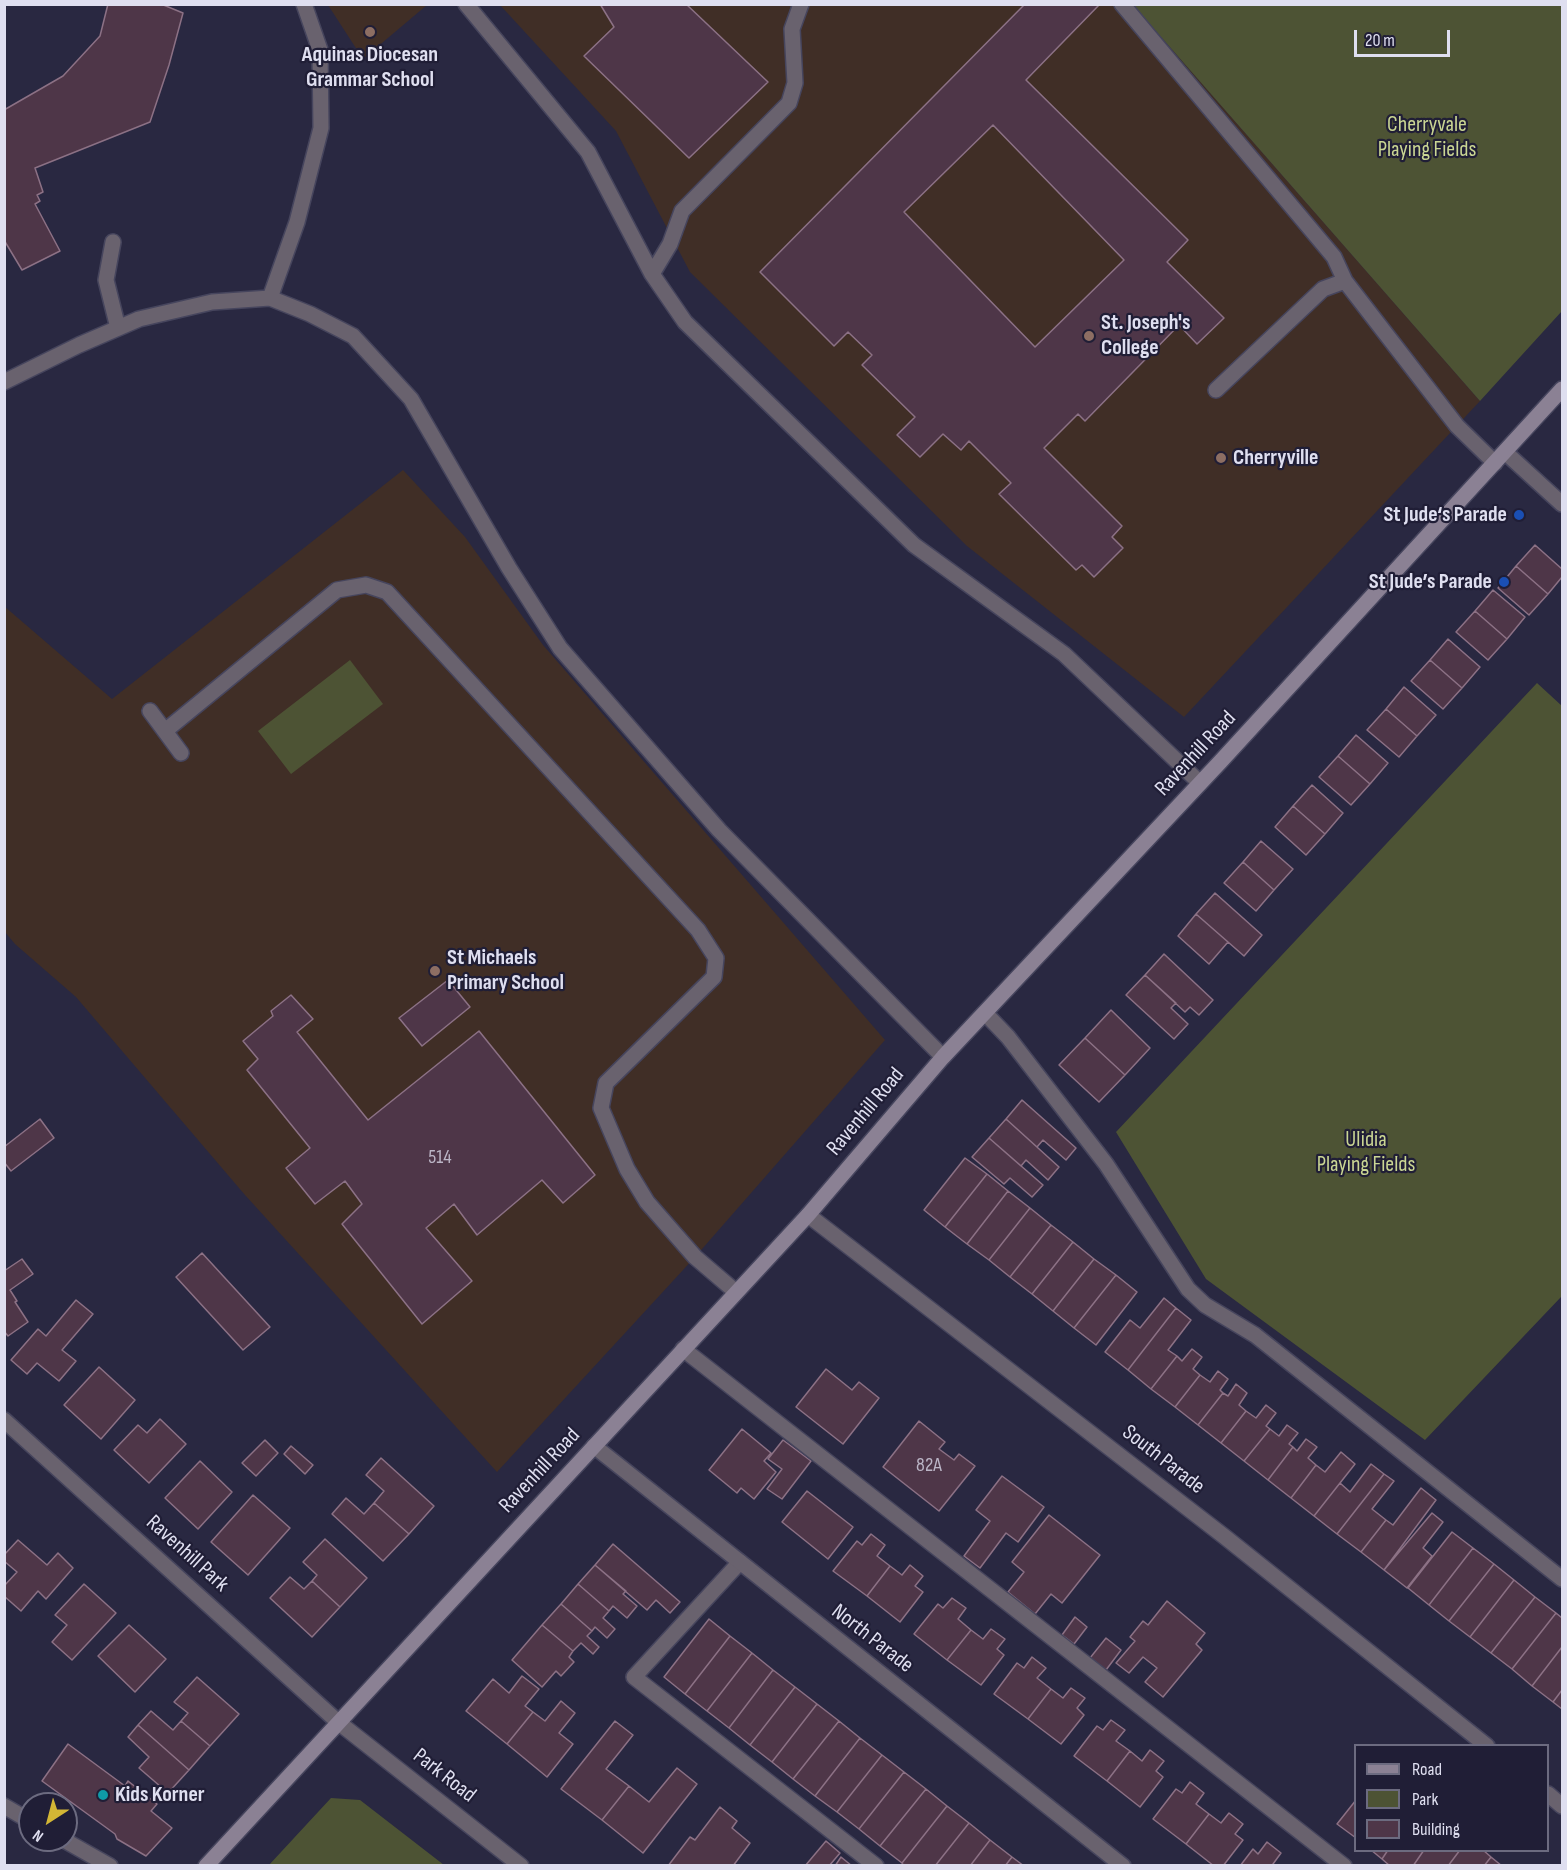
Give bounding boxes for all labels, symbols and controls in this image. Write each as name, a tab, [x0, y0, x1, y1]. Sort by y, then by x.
scale bar	[1357, 18, 1453, 56]
marker: Aquinas Diocesan Grammar School	[363, 25, 377, 39]
text: 20 m	[1365, 30, 1395, 51]
place label: Aquinas Diocesan Grammar School	[302, 42, 438, 94]
park label: Cherryvale Playing Fields	[1378, 112, 1476, 164]
place label: St. Joseph's College	[1101, 310, 1190, 362]
marker: St. Joseph's College	[1082, 329, 1096, 343]
place label: Cherryville	[1233, 445, 1318, 471]
marker: Cherryville	[1214, 451, 1228, 465]
place label: St Jude‘s Parade	[1383, 502, 1507, 528]
marker: St Jude‘s Parade	[1512, 508, 1526, 522]
place label: St Jude’s Parade	[1369, 569, 1492, 595]
marker: St Jude’s Parade	[1497, 575, 1511, 589]
street label: Ravenhill Road	[1150, 706, 1242, 802]
place label: St Michaels Primary School	[447, 945, 564, 996]
marker: St Michaels Primary School	[428, 964, 442, 978]
street label: Ravenhill Road	[822, 1063, 910, 1161]
park label: Ulidia Playing Fields	[1317, 1127, 1415, 1178]
house number: 514	[428, 1146, 452, 1170]
street label: South Parade	[1117, 1420, 1209, 1500]
street label: Ravenhill Road	[494, 1423, 586, 1519]
house number: 82A	[916, 1454, 942, 1478]
street label: Ravenhill Park	[140, 1510, 234, 1598]
street label: North Parade	[826, 1599, 918, 1679]
street label: Park Road	[407, 1743, 481, 1809]
legend	[1354, 1744, 1549, 1852]
text: Road	[1412, 1759, 1442, 1780]
place label: Kids Korner	[115, 1782, 205, 1808]
marker: Kids Korner	[96, 1788, 110, 1802]
text: Park	[1412, 1789, 1438, 1810]
north arrow	[18, 1792, 78, 1852]
text: Building	[1412, 1819, 1460, 1840]
text: N	[29, 1825, 47, 1846]

